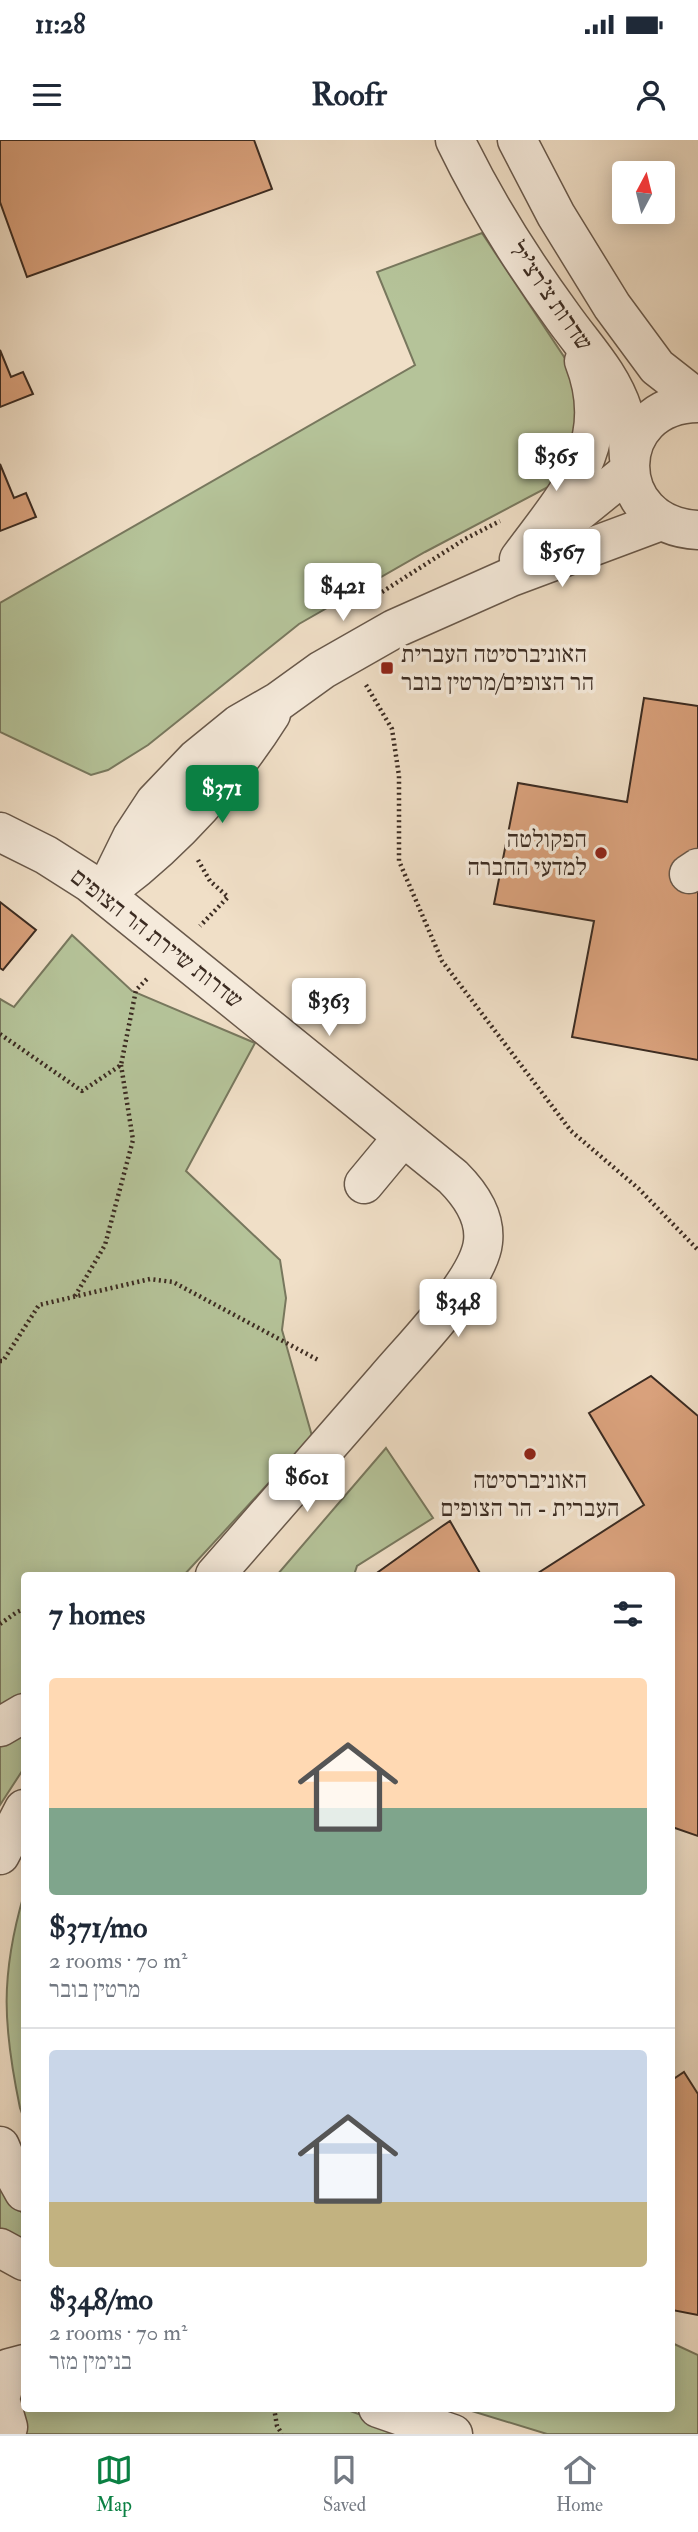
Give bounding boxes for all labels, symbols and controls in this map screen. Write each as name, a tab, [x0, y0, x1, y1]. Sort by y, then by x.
text: 11:28	[35, 9, 85, 41]
text: Roofr	[311, 75, 387, 115]
icon: menu	[28, 76, 66, 114]
icon: person	[632, 76, 670, 114]
north arrow	[612, 161, 676, 224]
map controls	[612, 161, 675, 224]
street label: שדרות צ'רצ'יל	[502, 236, 600, 357]
pin: $365	[515, 434, 597, 493]
text: $365	[534, 441, 578, 470]
pin: $567	[521, 530, 603, 589]
text: $567	[539, 537, 585, 566]
pin: $421	[302, 564, 384, 623]
text: $421	[320, 571, 366, 600]
place label: האוניברסיטה העברית הר הצופים/מרטין בובר	[401, 639, 594, 698]
marker: האוניברסיטה העברית הר הצופים/מרטין בובר	[379, 660, 395, 676]
pin: $371	[181, 766, 263, 825]
text: $371	[202, 773, 242, 802]
place label: הפקולטה למדעי החברה	[467, 824, 587, 883]
marker: הפקולטה למדעי החברה	[593, 845, 609, 861]
street label: שדרות שיירת הר הצופים	[64, 861, 249, 1016]
pin: $363	[288, 978, 370, 1038]
text: $363	[308, 986, 350, 1015]
pin: $348	[417, 1280, 499, 1339]
text: $348	[436, 1287, 480, 1316]
marker: האוניברסיטה העברית - הר הצופים	[522, 1446, 538, 1462]
pin: $601	[266, 1454, 348, 1514]
text: $601	[285, 1462, 329, 1491]
place label: האוניברסיטה העברית - הר הצופים	[441, 1465, 620, 1524]
icon: filters	[609, 1595, 647, 1633]
text: 7 homes	[49, 1596, 145, 1633]
icon: home	[285, 1724, 411, 1850]
text: $371/mo	[49, 1909, 147, 1946]
text: 2 rooms · 70 m²	[49, 1946, 188, 1975]
text: מרטין בובר	[49, 1975, 140, 2004]
icon: home	[285, 2096, 411, 2222]
text: $348/mo	[49, 2281, 153, 2318]
text: 2 rooms · 70 m²	[49, 2318, 188, 2347]
text: בנימין מזר	[49, 2347, 132, 2376]
tab: Map	[95, 2451, 133, 2517]
tab: Saved	[323, 2451, 366, 2517]
tab: Home	[556, 2451, 603, 2517]

